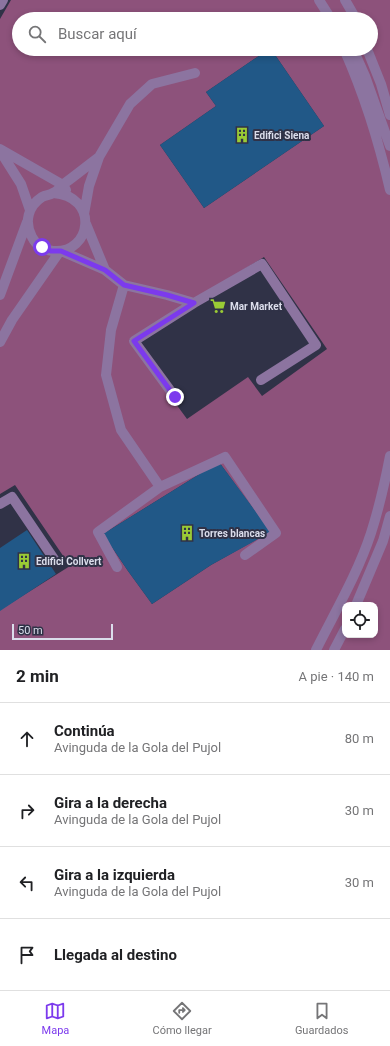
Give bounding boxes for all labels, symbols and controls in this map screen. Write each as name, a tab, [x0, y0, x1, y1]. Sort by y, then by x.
search box	[12, 12, 378, 56]
icon: search	[26, 23, 48, 45]
text: Buscar aquí	[58, 25, 137, 43]
building icon: Edifici Siena	[233, 126, 251, 144]
place label: Edifici Siena	[254, 130, 310, 141]
route start	[33, 238, 51, 256]
supermarket icon: Mar Market	[209, 297, 227, 315]
place label: Mar Market	[230, 301, 283, 312]
route end	[166, 388, 184, 406]
building icon: Torres blancas	[178, 524, 196, 542]
place label: Torres blancas	[199, 528, 265, 539]
building icon: Edifici Collvert	[15, 552, 33, 570]
place label: Edifici Collvert	[36, 556, 102, 567]
map controls	[342, 602, 378, 638]
button: locate	[342, 602, 378, 638]
scale bar	[12, 622, 113, 641]
text: 50 m	[18, 624, 43, 637]
text: 2 min	[16, 666, 59, 686]
text: A pie · 140 m	[299, 669, 374, 684]
text: Continúa	[54, 722, 115, 740]
icon: ahead	[16, 728, 38, 750]
text: 80 m	[345, 731, 374, 746]
text: Avinguda de la Gola del Pujol	[54, 740, 221, 755]
text: Gira a la derecha	[54, 794, 167, 812]
icon: right	[16, 800, 38, 822]
text: 30 m	[345, 803, 374, 818]
text: Avinguda de la Gola del Pujol	[54, 812, 221, 827]
text: Gira a la izquierda	[54, 866, 175, 884]
icon: left	[16, 872, 38, 894]
text: 30 m	[345, 875, 374, 890]
text: Avinguda de la Gola del Pujol	[54, 884, 221, 899]
icon: arrive	[16, 944, 38, 966]
text: Llegada al destino	[54, 946, 177, 964]
tab: Mapa	[42, 1000, 69, 1037]
tab: Cómo llegar	[153, 1000, 212, 1037]
tab: Guardados	[295, 1000, 348, 1037]

